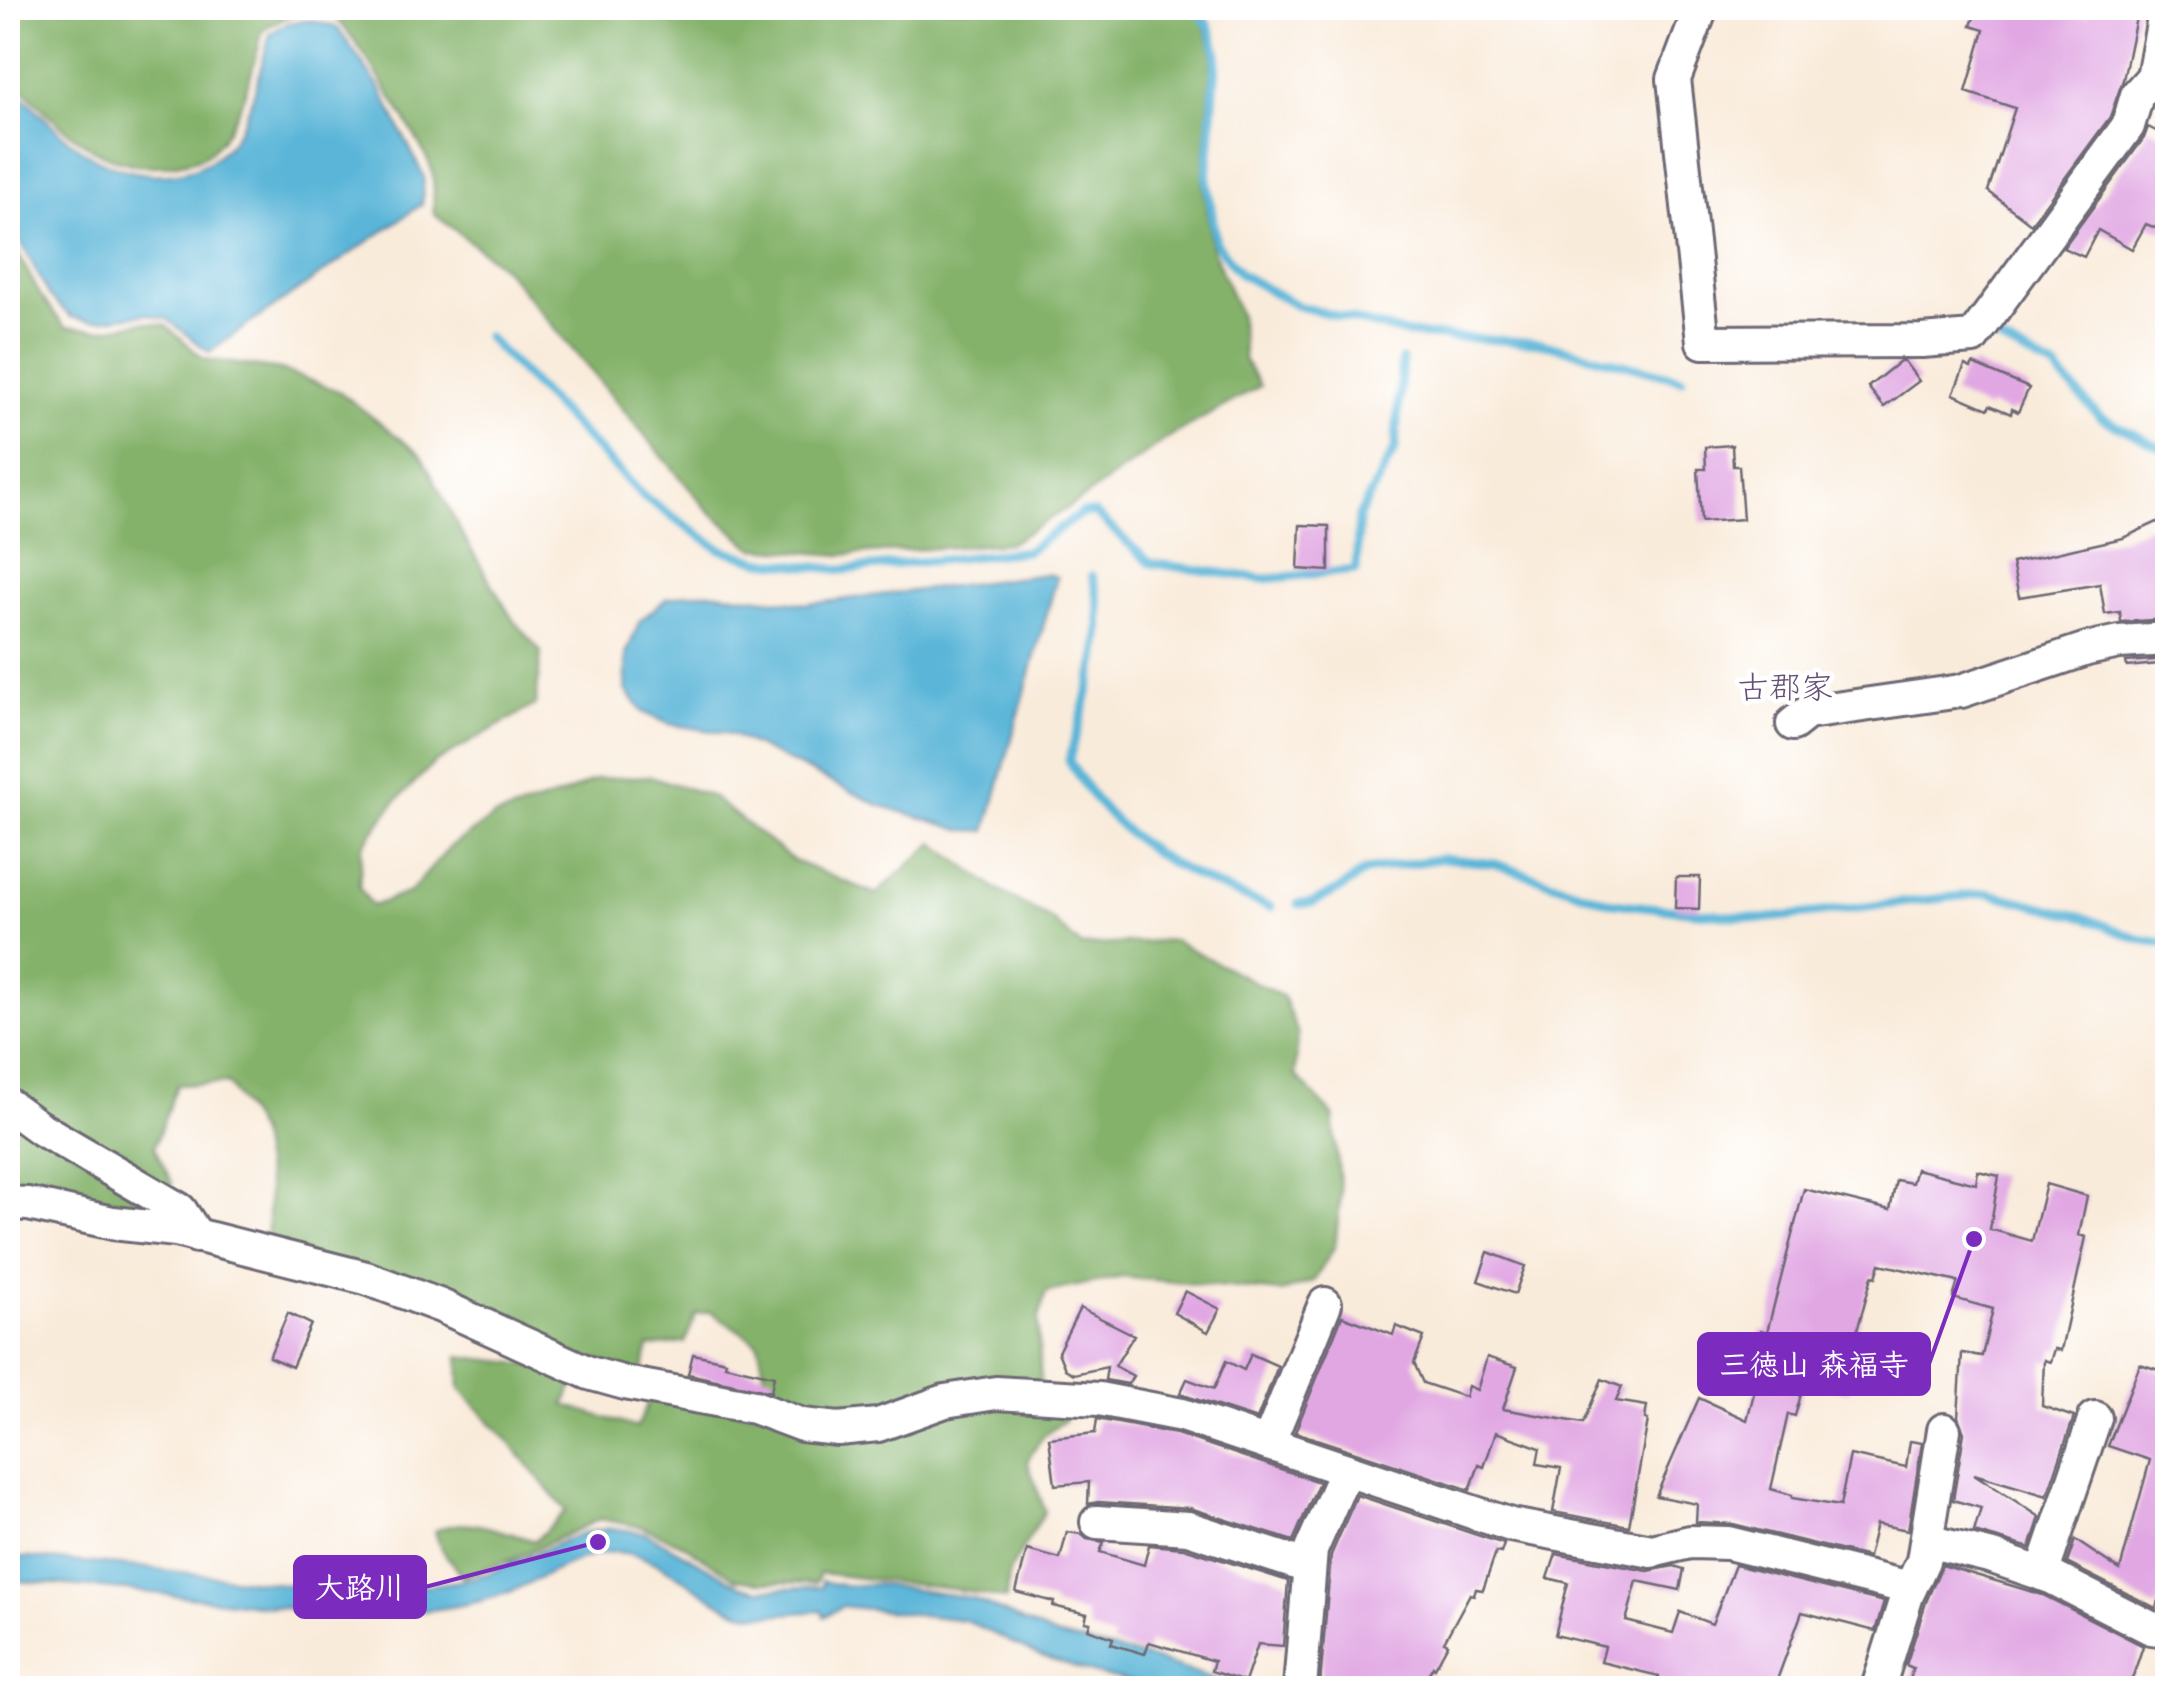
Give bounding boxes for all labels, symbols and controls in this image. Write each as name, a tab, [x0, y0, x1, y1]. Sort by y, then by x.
district label: 古郡家	[1737, 661, 1833, 709]
callout: 三徳山 森福寺	[1699, 1334, 1929, 1394]
text: 三徳山 森福寺	[1719, 1340, 1909, 1385]
callout: 大路川	[295, 1557, 425, 1617]
text: 大路川	[315, 1563, 405, 1608]

